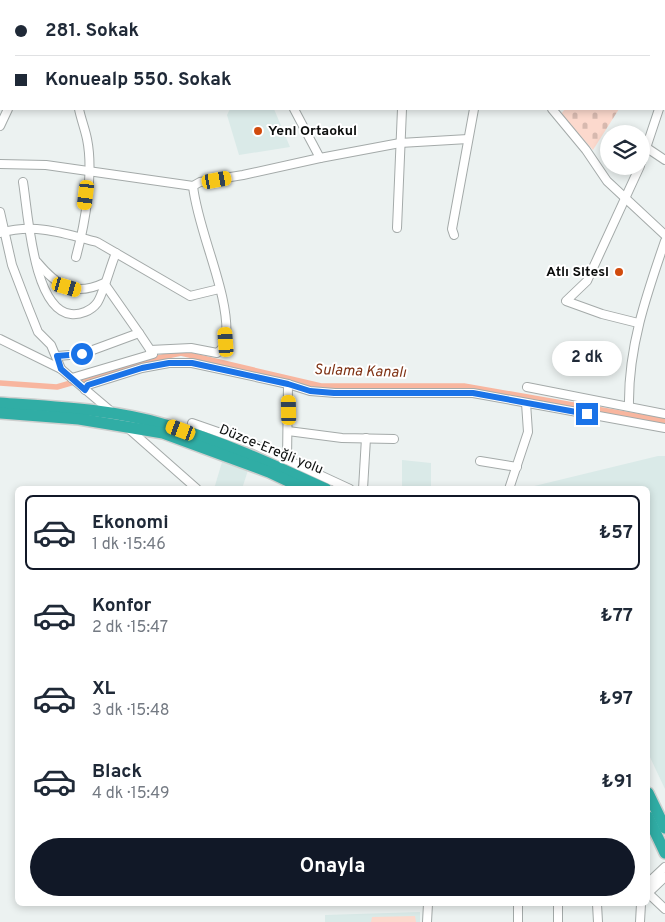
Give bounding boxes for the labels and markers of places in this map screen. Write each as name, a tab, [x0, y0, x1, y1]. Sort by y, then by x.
place label: Yeni Ortaokul	[268, 123, 357, 140]
marker: Yeni Ortaokul	[252, 125, 264, 137]
place label: Atlı Sitesi	[546, 264, 609, 281]
marker: Atlı Sitesi	[613, 266, 625, 278]

